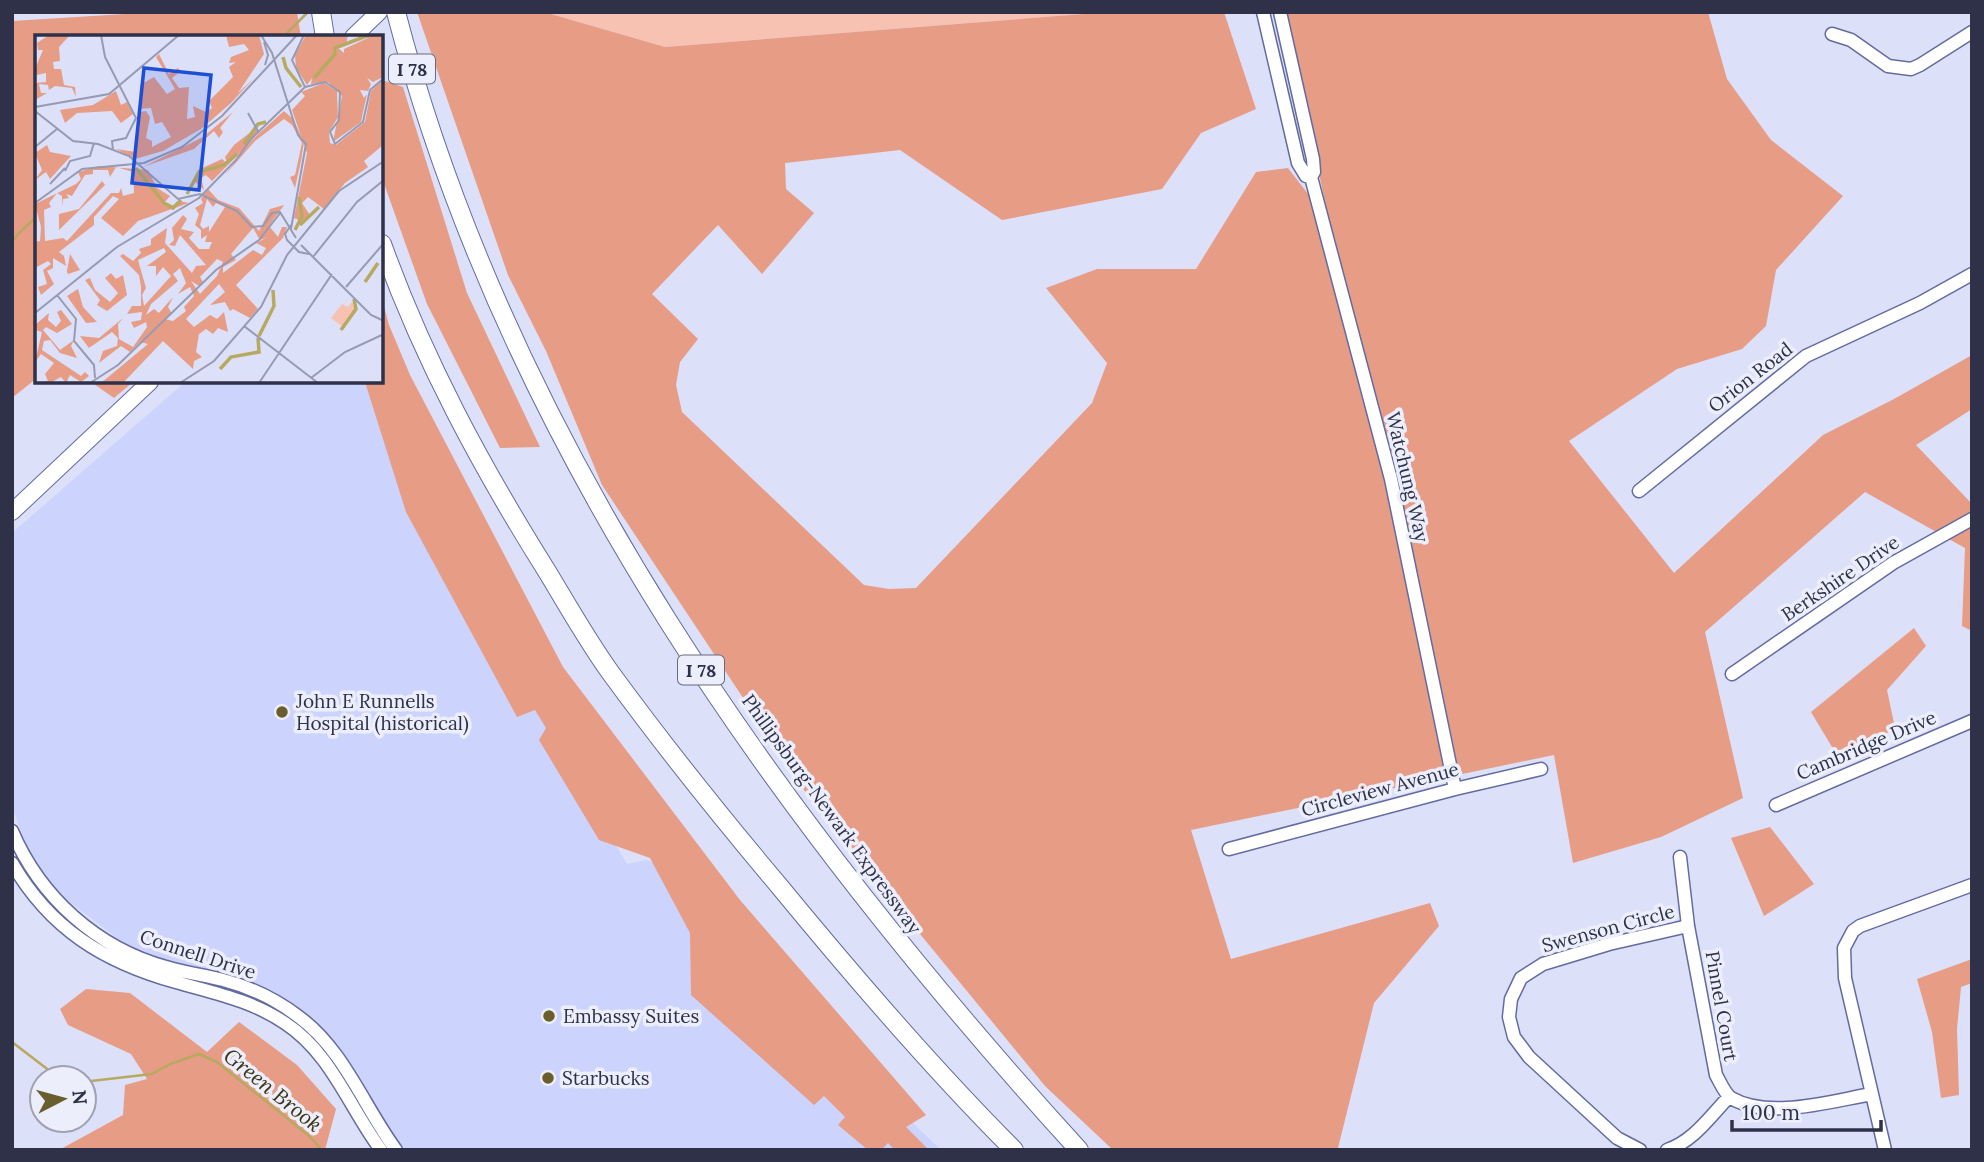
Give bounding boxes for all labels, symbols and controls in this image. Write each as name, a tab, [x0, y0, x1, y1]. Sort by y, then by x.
inset map	[35, 35, 383, 383]
road number: I 78	[389, 55, 435, 84]
street label: Orion Road	[1703, 337, 1797, 417]
street label: Watchung Way	[1381, 410, 1435, 544]
street label: Berkshire Drive	[1777, 530, 1903, 626]
road number: I 78	[678, 656, 724, 684]
place label: John E Runnells Hospital (historical)	[295, 689, 469, 736]
street label: Phillipsburg-Newark Expressway	[737, 689, 927, 939]
marker: John E Runnells Hospital (historical)	[274, 704, 290, 720]
street label: Cambridge Drive	[1793, 705, 1939, 785]
street label: Circleview Avenue	[1299, 756, 1461, 822]
street label: Swenson Circle	[1539, 899, 1677, 957]
street label: Connell Drive	[137, 924, 259, 984]
street label: Pinnel Court	[1700, 949, 1744, 1064]
place label: Embassy Suites	[563, 1004, 700, 1028]
marker: Embassy Suites	[541, 1008, 557, 1024]
water label: Green Brook	[218, 1042, 328, 1138]
north arrow	[28, 1064, 98, 1134]
place label: Starbucks	[562, 1066, 650, 1090]
marker: Starbucks	[540, 1070, 556, 1086]
scale bar	[1732, 1088, 1881, 1132]
text: N	[67, 1089, 93, 1106]
text: 100 m	[1742, 1099, 1800, 1126]

